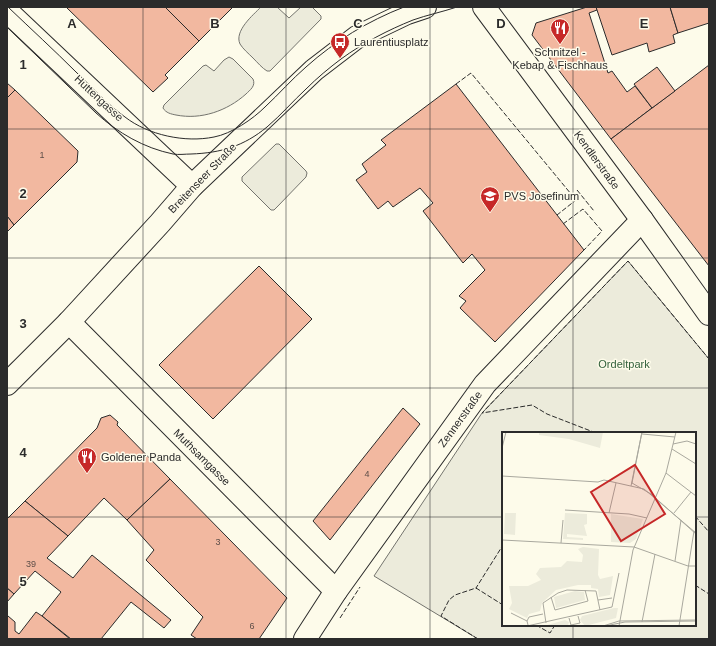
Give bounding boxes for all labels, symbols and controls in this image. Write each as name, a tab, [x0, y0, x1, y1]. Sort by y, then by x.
text: A	[67, 16, 77, 31]
text: B	[210, 16, 220, 31]
text: C	[353, 16, 363, 31]
text: D	[496, 16, 506, 31]
text: E	[640, 16, 649, 31]
restaurant icon: Schnitzel - Kebap & Fischhaus	[549, 17, 571, 45]
bus stop icon: Laurentiusplatz	[329, 31, 351, 59]
place label: Laurentiusplatz	[354, 36, 429, 48]
place label: Schnitzel - Kebap & Fischhaus	[512, 46, 608, 71]
text: 1	[19, 57, 27, 72]
street label: Huttengasse	[72, 73, 126, 123]
street label: Kendlerstraße	[572, 129, 622, 191]
street label: Breitenseer Straße	[166, 141, 238, 215]
house number: 1	[39, 150, 45, 160]
school or university icon: PVS Josefinum	[479, 185, 501, 213]
text: 2	[19, 186, 27, 201]
place label: PVS Josefinum	[504, 190, 579, 202]
text: 3	[19, 316, 27, 331]
park label: Ordeltpark	[598, 358, 650, 370]
street label: Zennerstraße	[436, 389, 484, 449]
street label: Muthsamgasse	[171, 426, 233, 488]
inset map	[502, 432, 696, 626]
text: 4	[19, 445, 27, 460]
restaurant icon: Goldener Panda	[76, 446, 98, 474]
place label: Goldener Panda	[101, 451, 182, 463]
house number: 4	[364, 469, 370, 479]
house number: 3	[215, 537, 221, 547]
house number: 39	[26, 559, 36, 569]
text: 5	[19, 574, 27, 589]
house number: 6	[249, 621, 255, 631]

